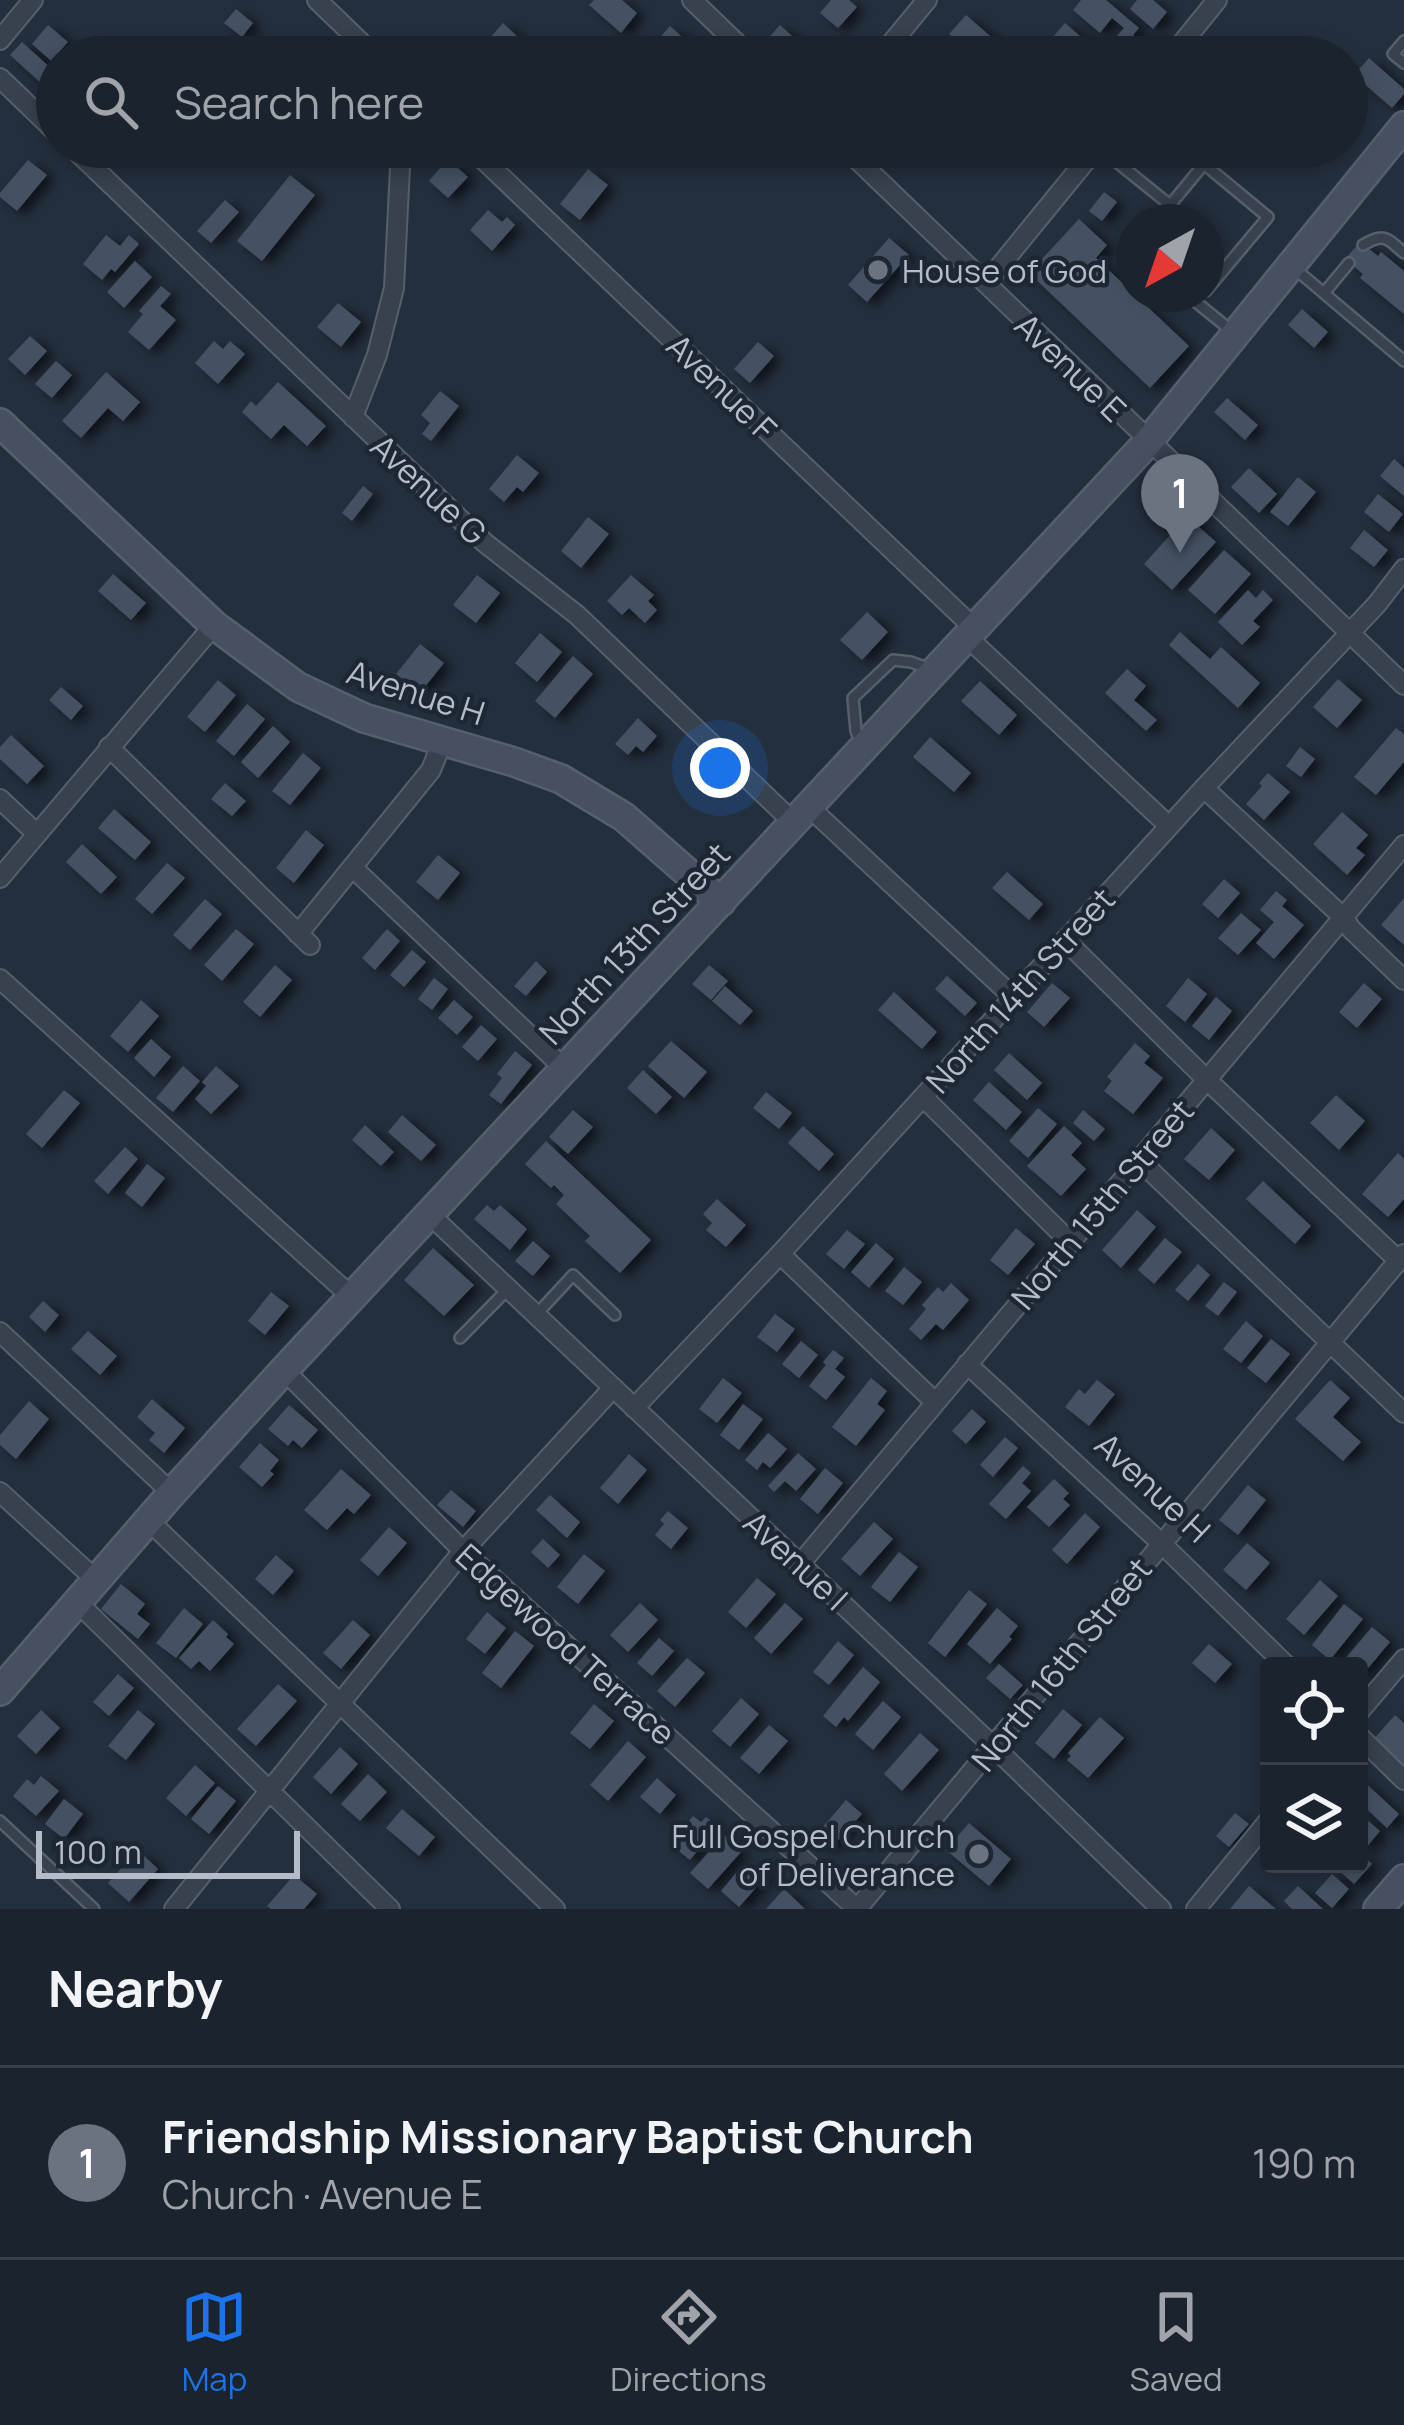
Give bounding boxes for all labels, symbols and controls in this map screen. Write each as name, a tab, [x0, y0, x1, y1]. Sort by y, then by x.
search box	[36, 36, 1368, 168]
icon: search	[78, 69, 144, 135]
text: Search here	[174, 71, 424, 133]
north arrow	[1116, 204, 1224, 312]
place label: House of God	[902, 248, 1107, 293]
marker: House of God	[865, 257, 891, 283]
street label: Avenue E	[1006, 303, 1136, 431]
street label: Avenue F	[657, 324, 787, 450]
street label: Avenue G	[361, 424, 497, 554]
pin: 1	[1141, 454, 1219, 553]
street label: Avenue H	[341, 649, 491, 735]
your location	[690, 738, 750, 798]
street label: North 13th Street	[529, 832, 739, 1054]
street label: North 14th Street	[916, 878, 1124, 1102]
street label: North 15th Street	[1001, 1089, 1203, 1319]
street label: Avenue H	[1086, 1422, 1220, 1552]
street label: Avenue I	[734, 1500, 858, 1620]
street label: Edgewood Terrace	[446, 1533, 686, 1755]
street label: North 16th Street	[961, 1548, 1161, 1780]
map controls	[1260, 1657, 1368, 1873]
button: locate	[1260, 1657, 1368, 1765]
button: layers	[1260, 1765, 1368, 1873]
place label: Full Gospel Church of Deliverance	[671, 1813, 955, 1896]
scale bar	[36, 1825, 300, 1878]
text: 100 m	[54, 1829, 142, 1874]
marker: Full Gospel Church of Deliverance	[966, 1841, 992, 1867]
text: Nearby	[48, 1953, 223, 2022]
text: Friendship Missionary Baptist Church	[162, 2105, 974, 2167]
text: 1	[78, 2136, 96, 2190]
text: 190 m	[1252, 2136, 1356, 2190]
text: Church · Avenue E	[162, 2167, 483, 2221]
tab: Map	[181, 2284, 247, 2401]
tab: Directions	[610, 2284, 767, 2401]
tab: Saved	[1130, 2284, 1223, 2401]

